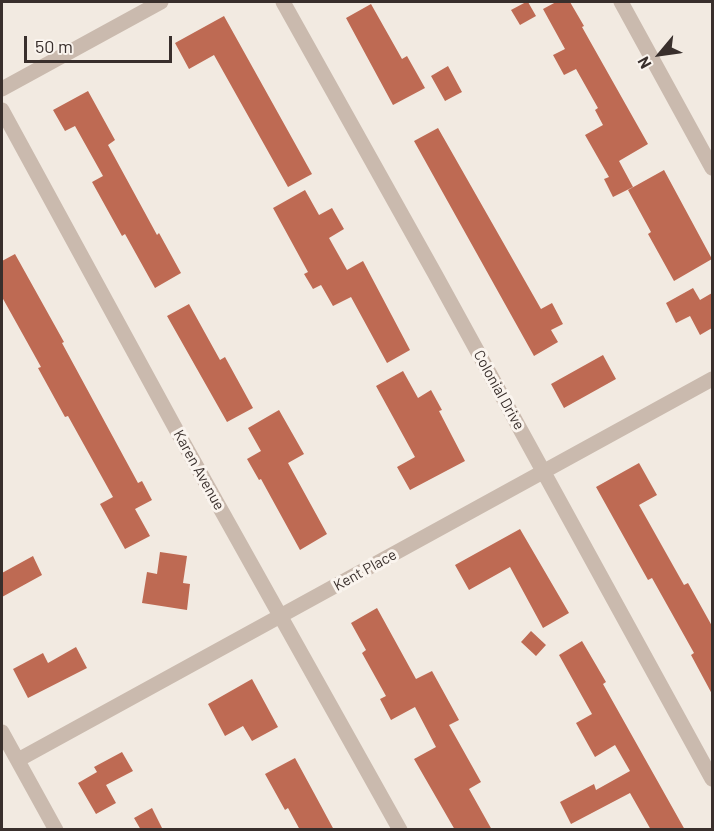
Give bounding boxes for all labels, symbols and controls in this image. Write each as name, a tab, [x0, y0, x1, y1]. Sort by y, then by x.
scale bar	[27, 24, 176, 62]
north arrow	[630, 24, 690, 84]
text: 50 m	[35, 35, 73, 57]
text: N	[633, 54, 655, 72]
street label: Colonial Drive	[470, 347, 528, 433]
street label: Karen Avenue	[170, 427, 228, 513]
street label: Kent Place	[330, 545, 400, 595]

